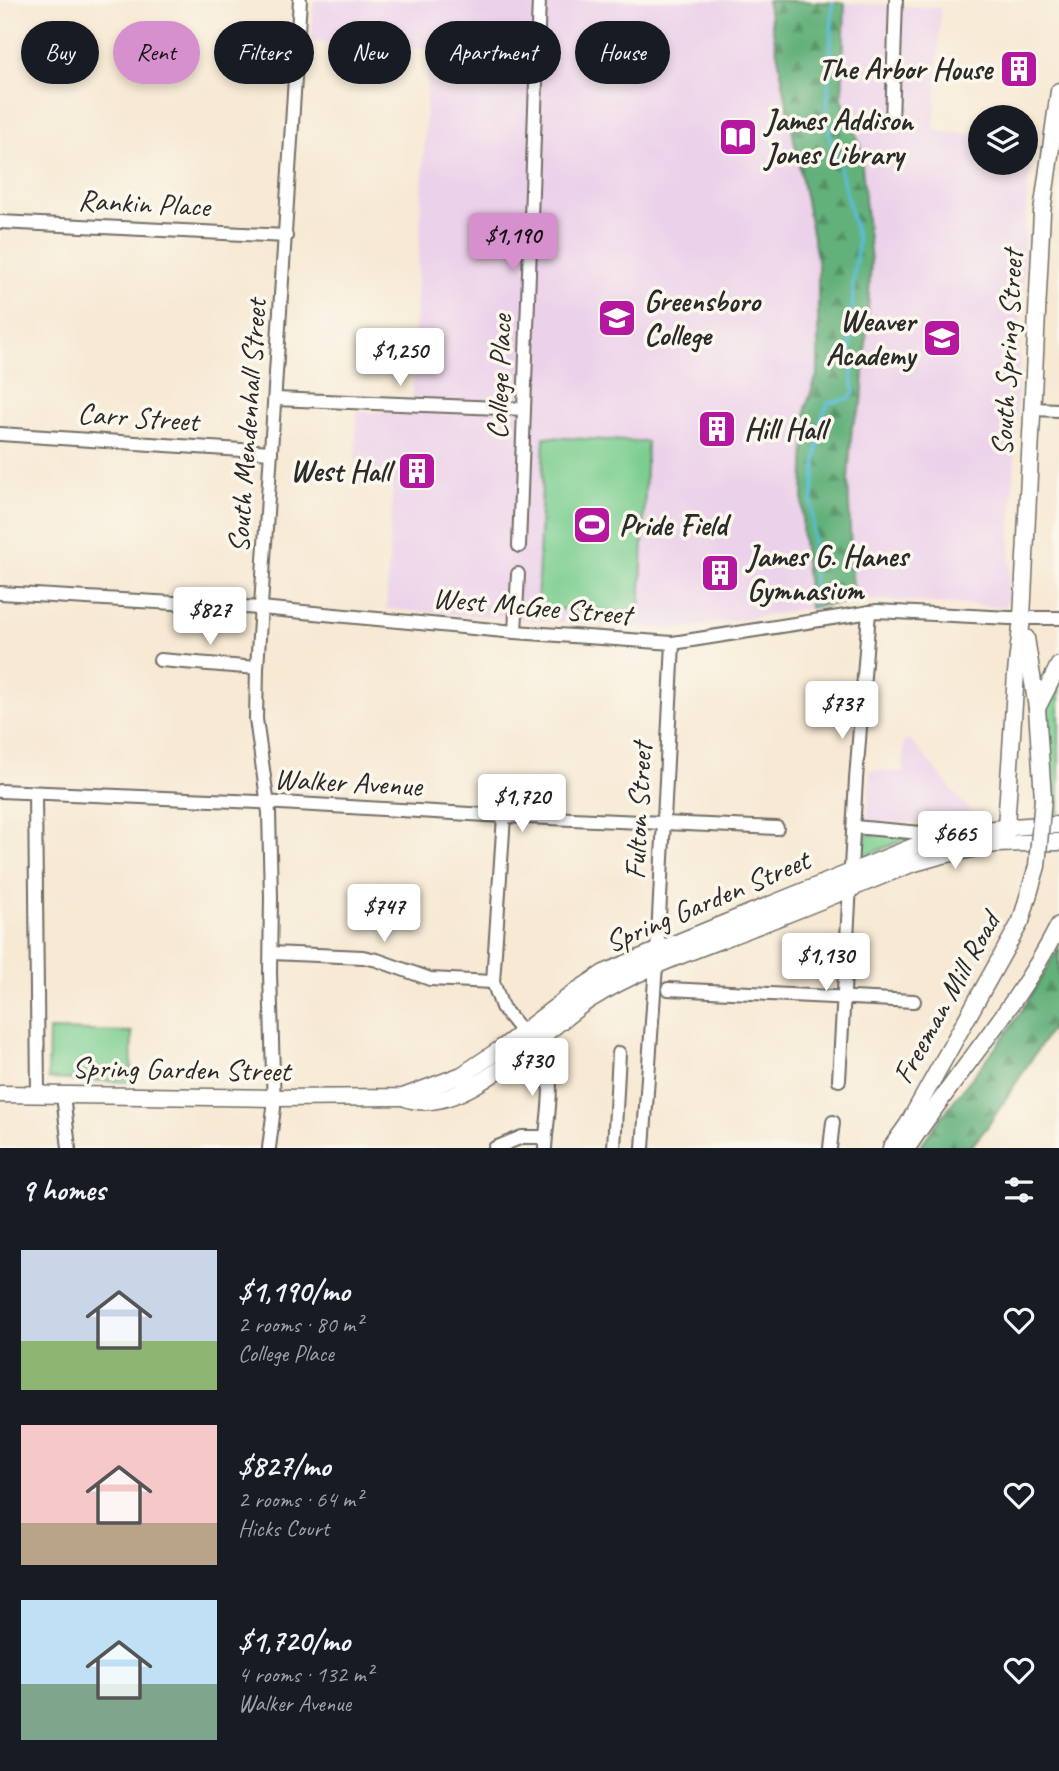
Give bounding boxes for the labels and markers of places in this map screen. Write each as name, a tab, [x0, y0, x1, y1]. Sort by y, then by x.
building icon: The Arbor House	[998, 48, 1040, 90]
place label: The Arbor House	[818, 50, 994, 88]
place label: James Addison Jones Library	[763, 101, 915, 173]
library icon: James Addison Jones Library	[717, 116, 759, 158]
pin: $1,190	[456, 214, 570, 273]
place label: Greensboro College	[644, 282, 762, 354]
school or university icon: Greensboro College	[596, 297, 638, 339]
place label: Weaver Academy	[826, 302, 918, 374]
school or university icon: Weaver Academy	[921, 317, 963, 359]
pin: $1,250	[343, 328, 457, 388]
building icon: Hill Hall	[696, 408, 738, 450]
place label: Hill Hall	[744, 410, 831, 448]
building icon: West Hall	[396, 450, 438, 492]
place label: West Hall	[290, 452, 396, 490]
sports icon: Pride Field	[571, 504, 613, 546]
place label: Pride Field	[619, 506, 732, 544]
place label: James G. Hanes Gymnasium	[745, 537, 911, 609]
building icon: James G. Hanes Gymnasium	[699, 552, 741, 594]
pin: $827	[169, 588, 251, 647]
pin: $737	[801, 682, 883, 741]
pin: $1,720	[465, 774, 579, 834]
pin: $665	[914, 812, 996, 871]
pin: $747	[343, 884, 425, 944]
pin: $1,130	[769, 934, 883, 993]
pin: $730	[491, 1038, 573, 1098]

